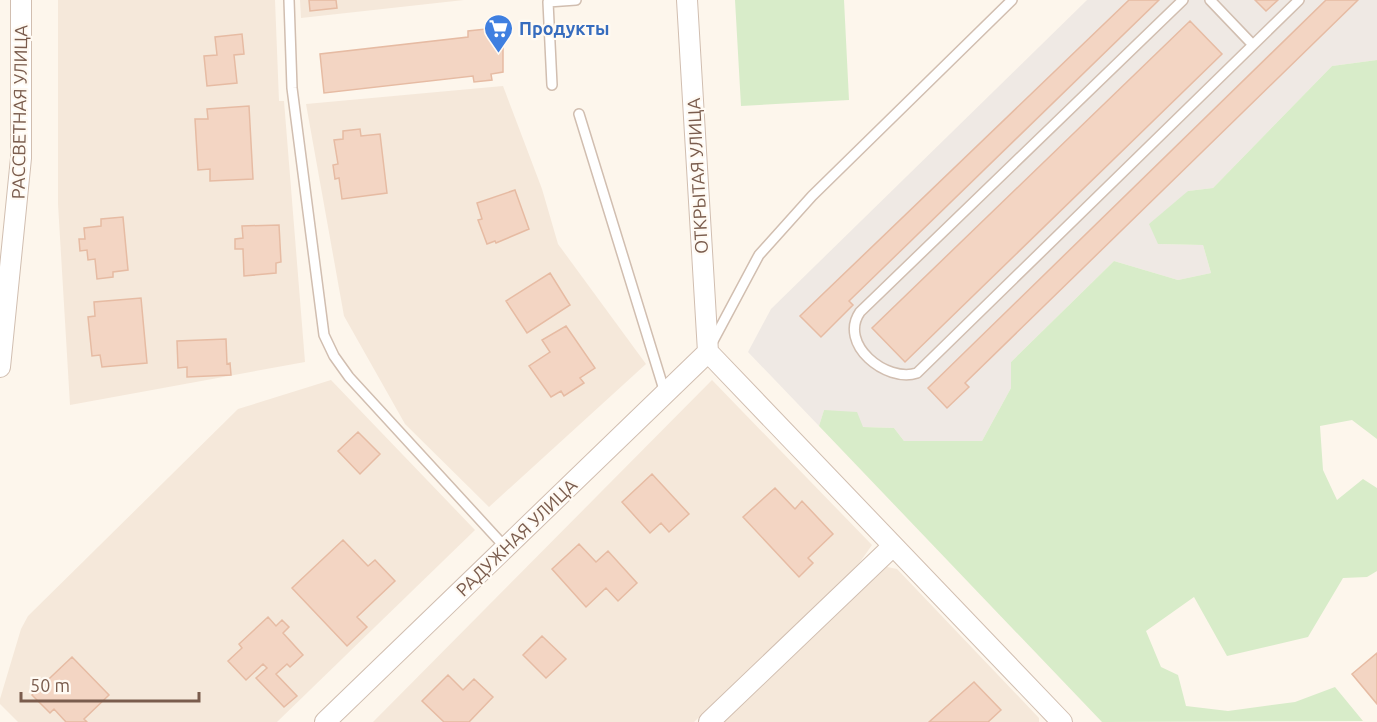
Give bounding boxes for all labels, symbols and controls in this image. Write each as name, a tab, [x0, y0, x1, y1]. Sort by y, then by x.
supermarket icon: Продукты	[482, 12, 514, 54]
place label: Продукты	[519, 18, 609, 38]
street label: РАССВЕТНАЯ УЛИЦА	[7, 24, 31, 199]
street label: ОТКРЫТАЯ УЛИЦА	[683, 97, 711, 255]
street label: РАДУЖНАЯ УЛИЦА	[452, 474, 581, 600]
scale bar	[21, 665, 200, 703]
text: 50 m	[30, 675, 70, 695]

